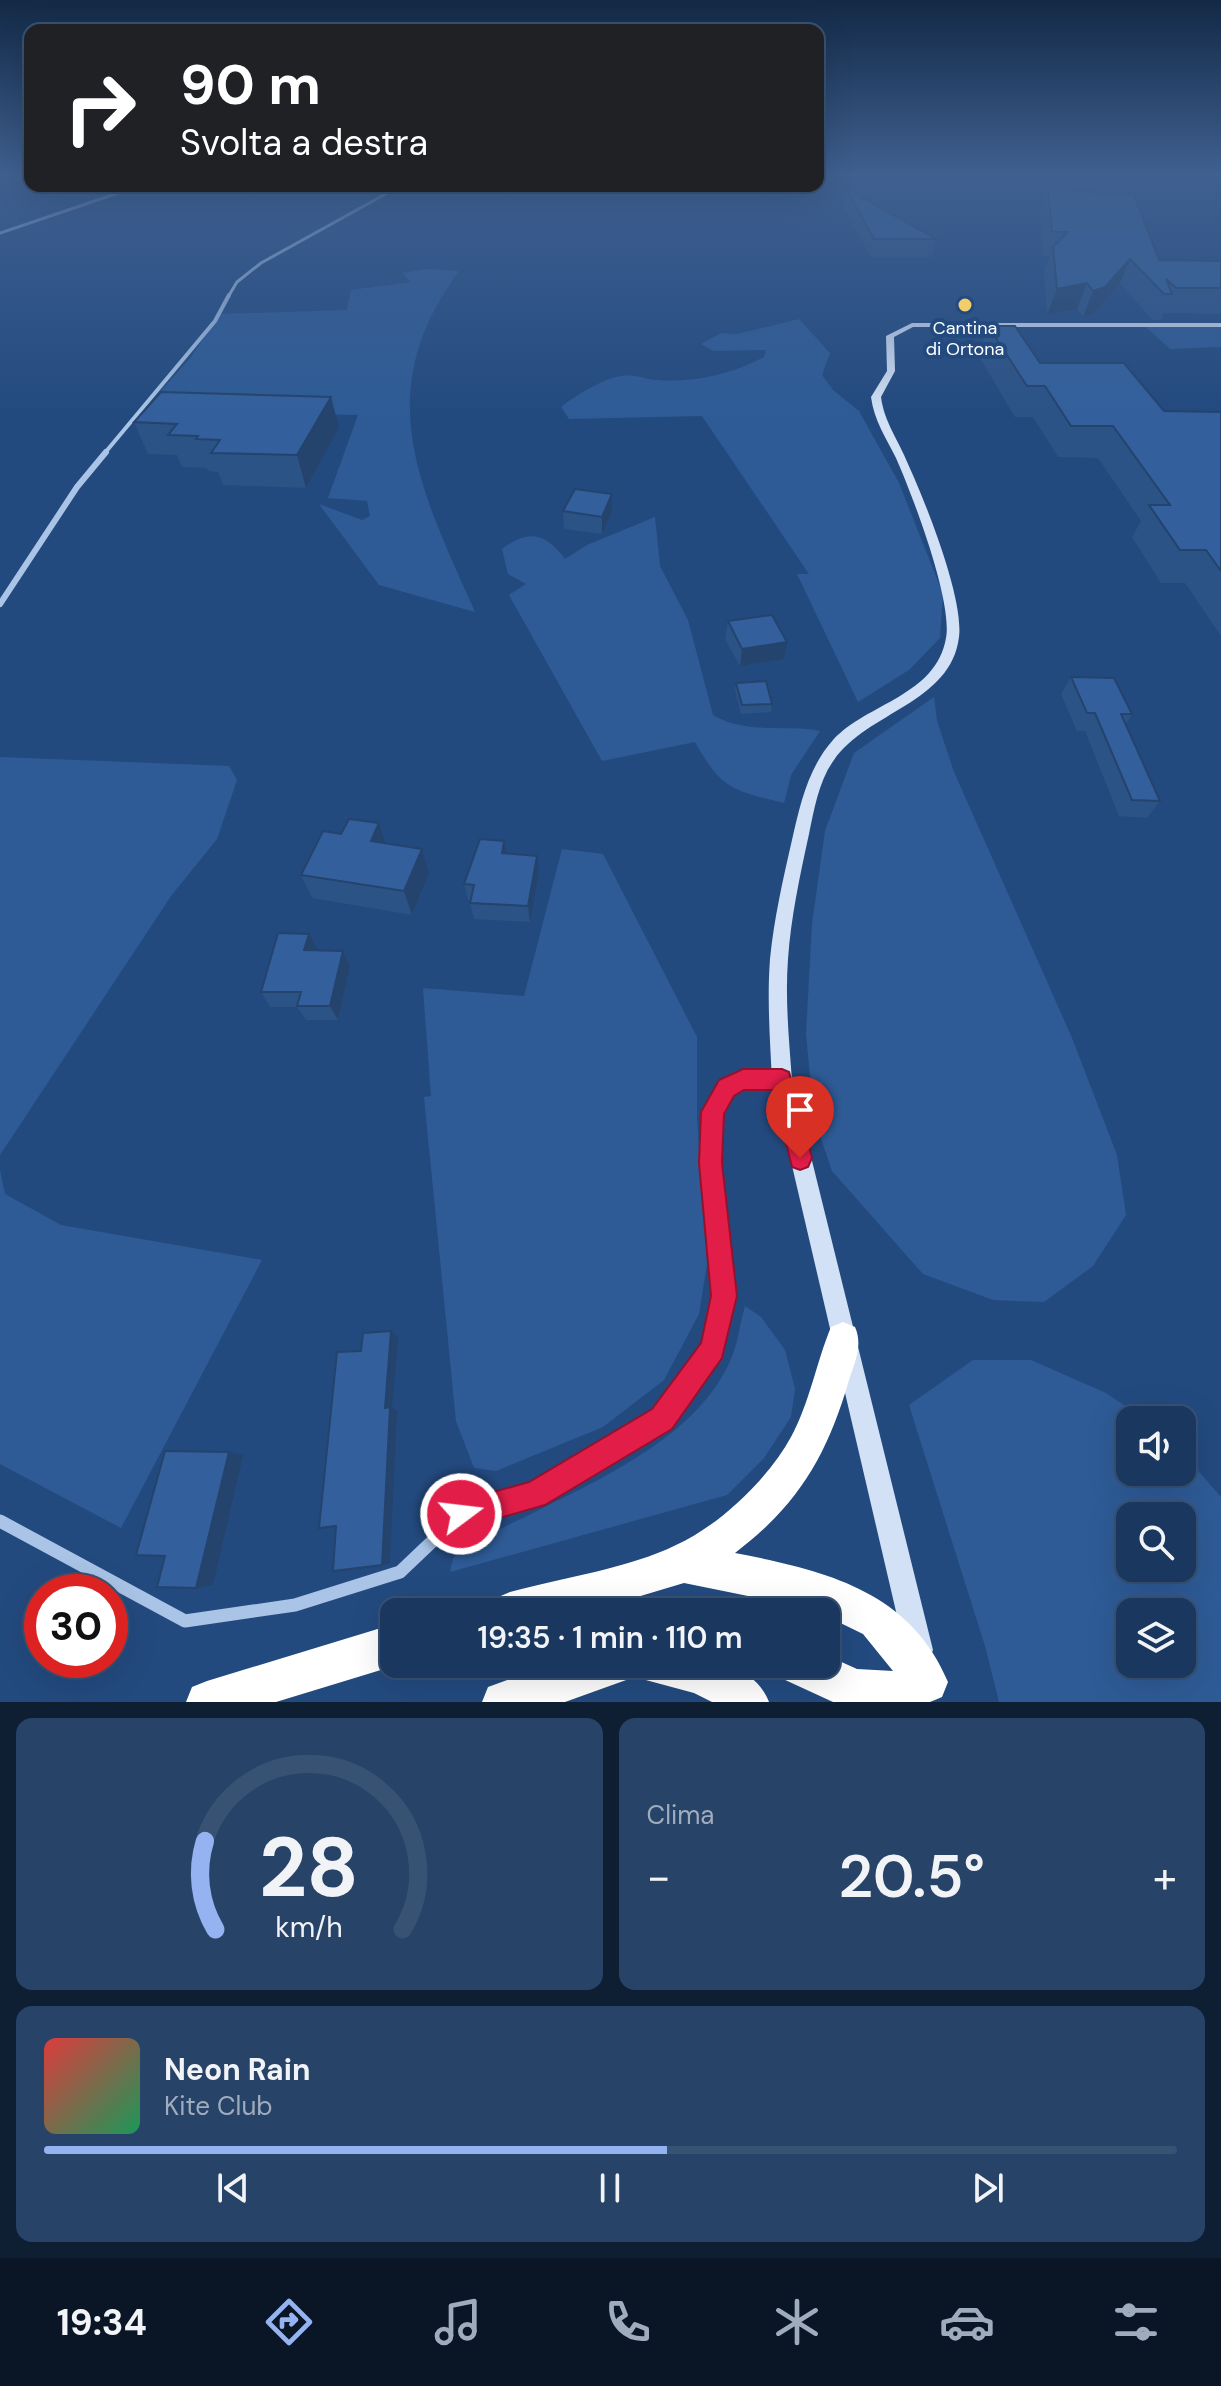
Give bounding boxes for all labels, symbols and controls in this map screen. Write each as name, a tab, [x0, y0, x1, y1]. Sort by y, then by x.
text: 90 m	[180, 48, 321, 121]
icon: right	[48, 56, 152, 160]
text: Svolta a destra	[180, 119, 428, 166]
marker: Cantina di Ortona	[956, 296, 974, 314]
place label: Cantina di Ortona	[926, 316, 1004, 361]
pin	[766, 1076, 834, 1158]
icon: arrive	[778, 1088, 822, 1132]
map controls	[1116, 1406, 1196, 1678]
button: sound	[1116, 1406, 1196, 1486]
position arrow	[419, 1472, 503, 1556]
button: search	[1116, 1502, 1196, 1582]
speed limit sign: 30	[24, 1574, 128, 1678]
button: layers	[1116, 1598, 1196, 1678]
text: 19:35 · 1 min · 110 m	[477, 1618, 743, 1657]
text: Clima	[647, 1798, 715, 1832]
text: 28	[259, 1813, 359, 1922]
text: 20.5°	[839, 1837, 985, 1916]
text: −	[647, 1848, 671, 1906]
text: +	[1153, 1848, 1177, 1906]
text: km/h	[275, 1909, 343, 1946]
text: Neon Rain	[164, 2050, 310, 2089]
text: Kite Club	[164, 2089, 273, 2123]
icon: previous	[211, 2166, 255, 2210]
icon: pause	[588, 2166, 632, 2210]
icon: next	[966, 2166, 1010, 2210]
icon: directions	[261, 2294, 317, 2350]
icon: music	[430, 2294, 486, 2350]
icon: phone	[600, 2294, 656, 2350]
icon: climate	[769, 2294, 825, 2350]
icon: car	[939, 2294, 995, 2350]
icon: filters	[1108, 2294, 1164, 2350]
text: 19:34	[57, 2299, 147, 2346]

